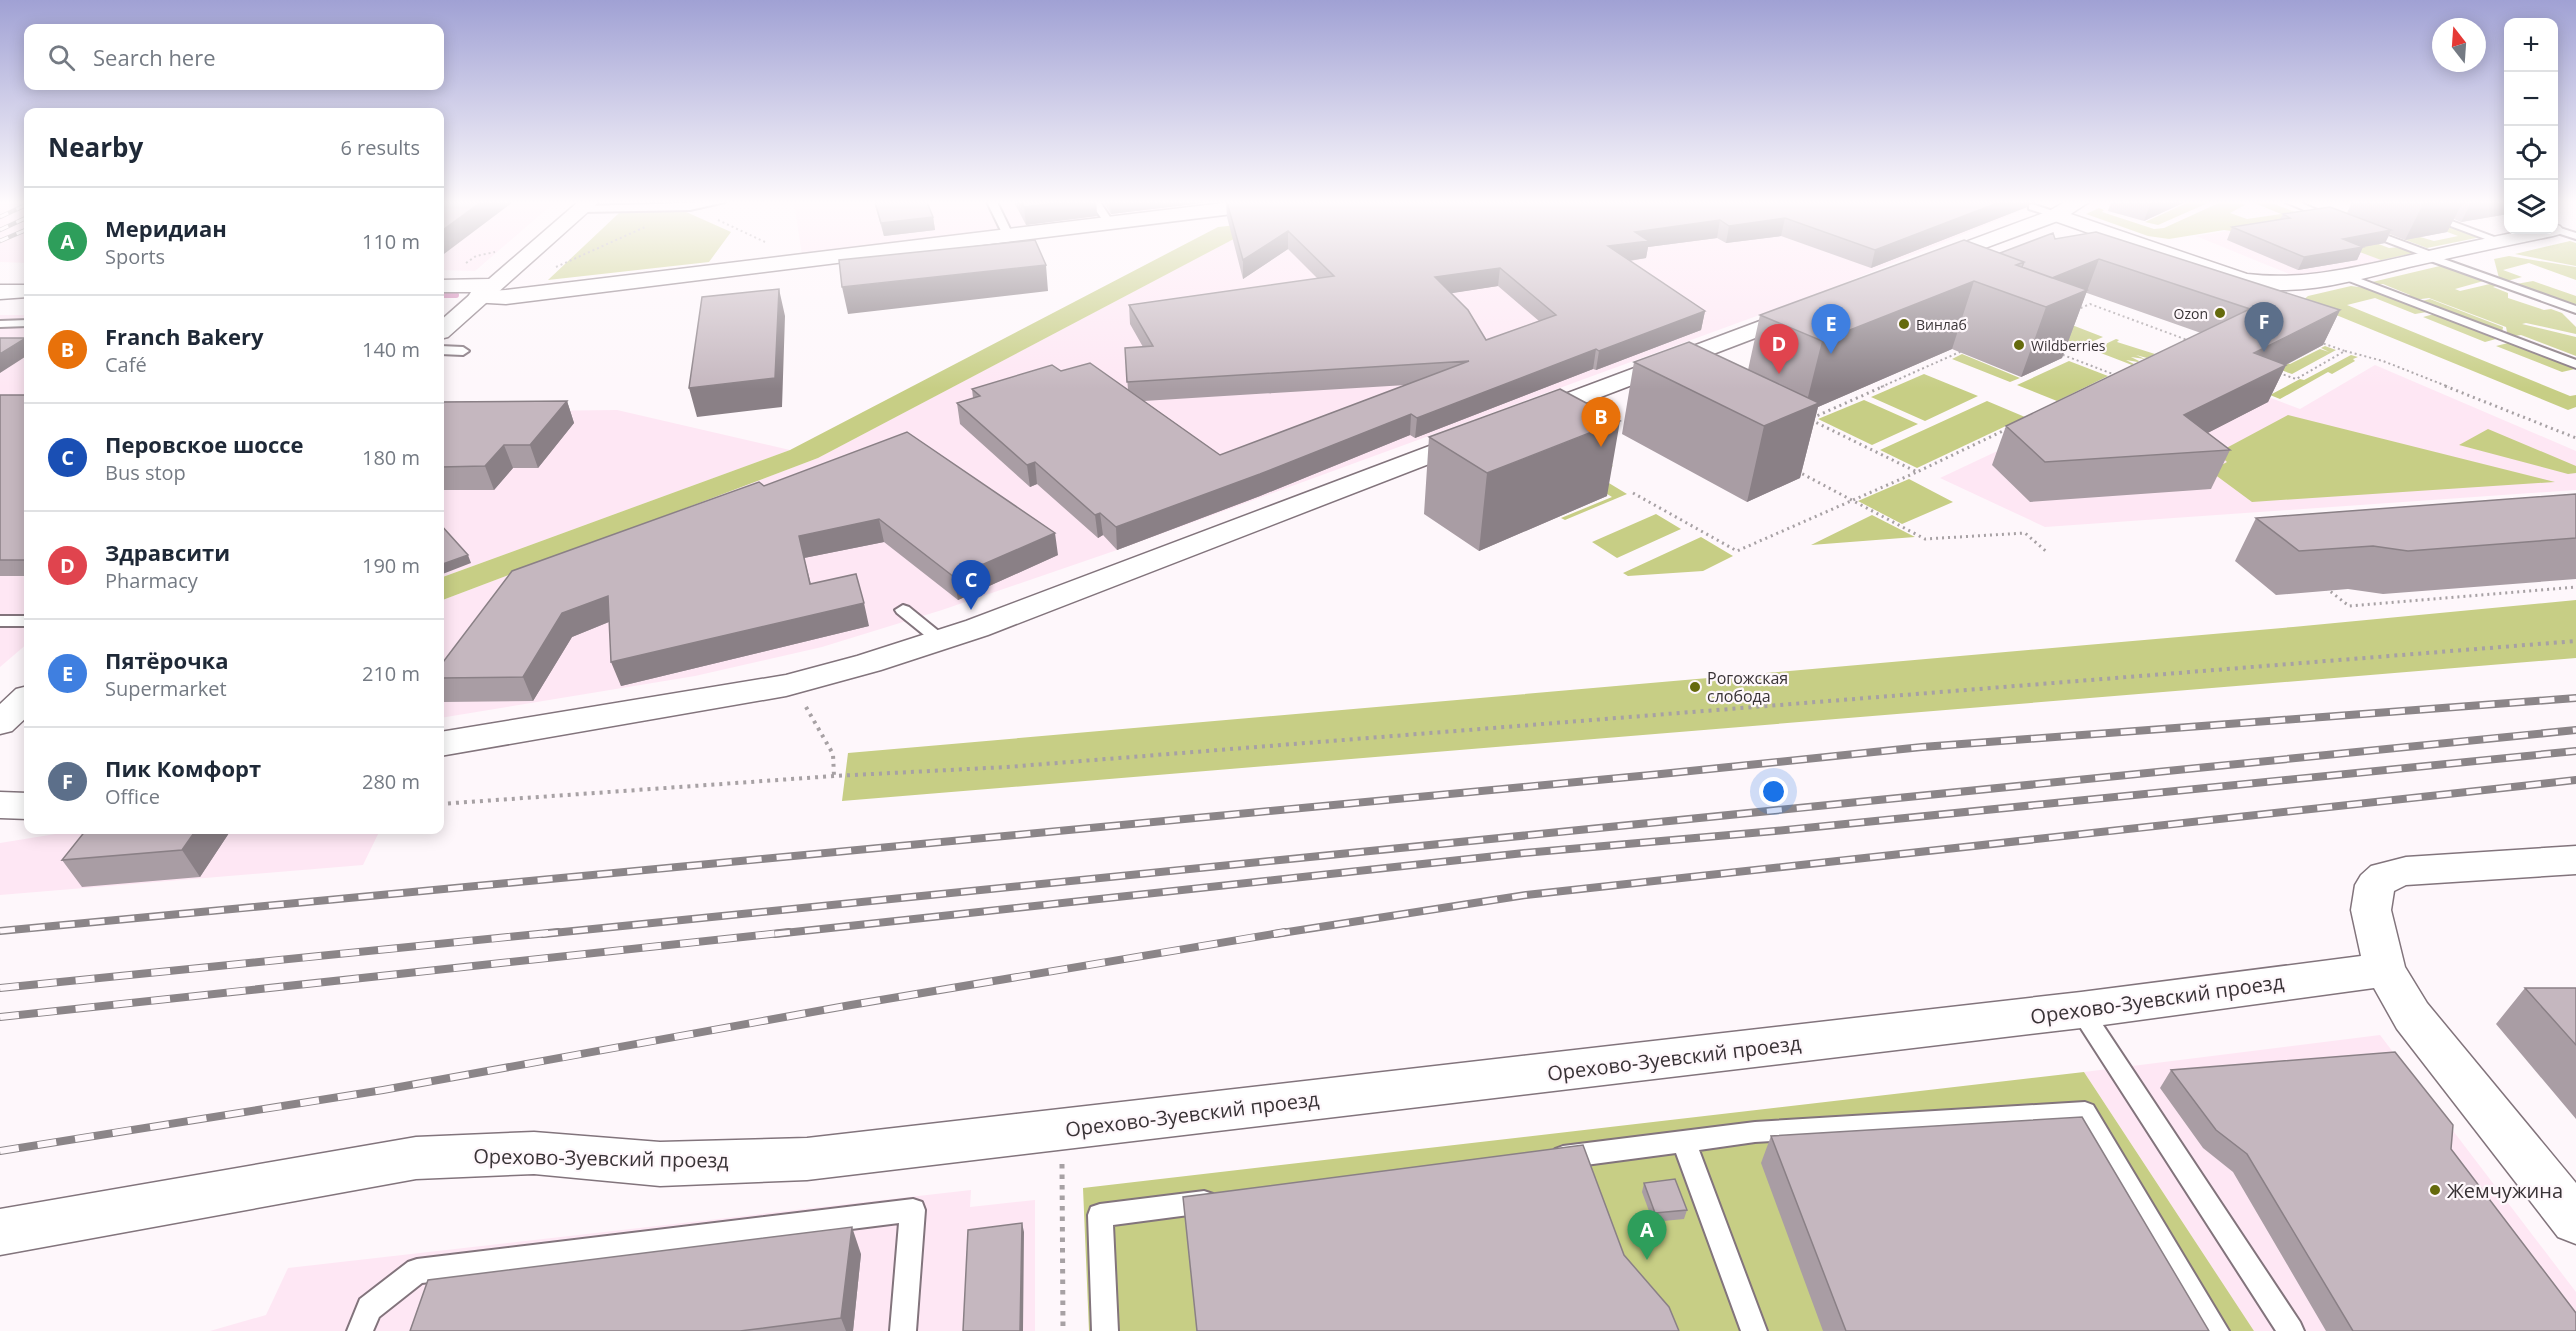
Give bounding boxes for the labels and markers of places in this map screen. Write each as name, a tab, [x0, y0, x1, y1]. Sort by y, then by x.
pin: F	[2244, 302, 2284, 352]
pin: E	[1812, 304, 1850, 354]
place label: Ozon	[2174, 304, 2208, 323]
marker: Ozon	[2213, 306, 2227, 320]
place label: Винлаб	[1916, 315, 1967, 334]
marker: Винлаб	[1897, 317, 1911, 331]
pin: D	[1760, 324, 1798, 374]
place label: Wildberries	[2031, 336, 2106, 355]
marker: Wildberries	[2012, 338, 2026, 352]
pin: B	[1582, 398, 1620, 447]
pin: C	[952, 560, 990, 610]
place label: Рогожская слобода	[1707, 667, 1788, 707]
marker: Рогожская слобода	[1688, 680, 1702, 694]
place label: Жемчужина	[2447, 1177, 2563, 1204]
marker: Жемчужина	[2428, 1183, 2442, 1197]
pin: A	[1628, 1210, 1666, 1260]

